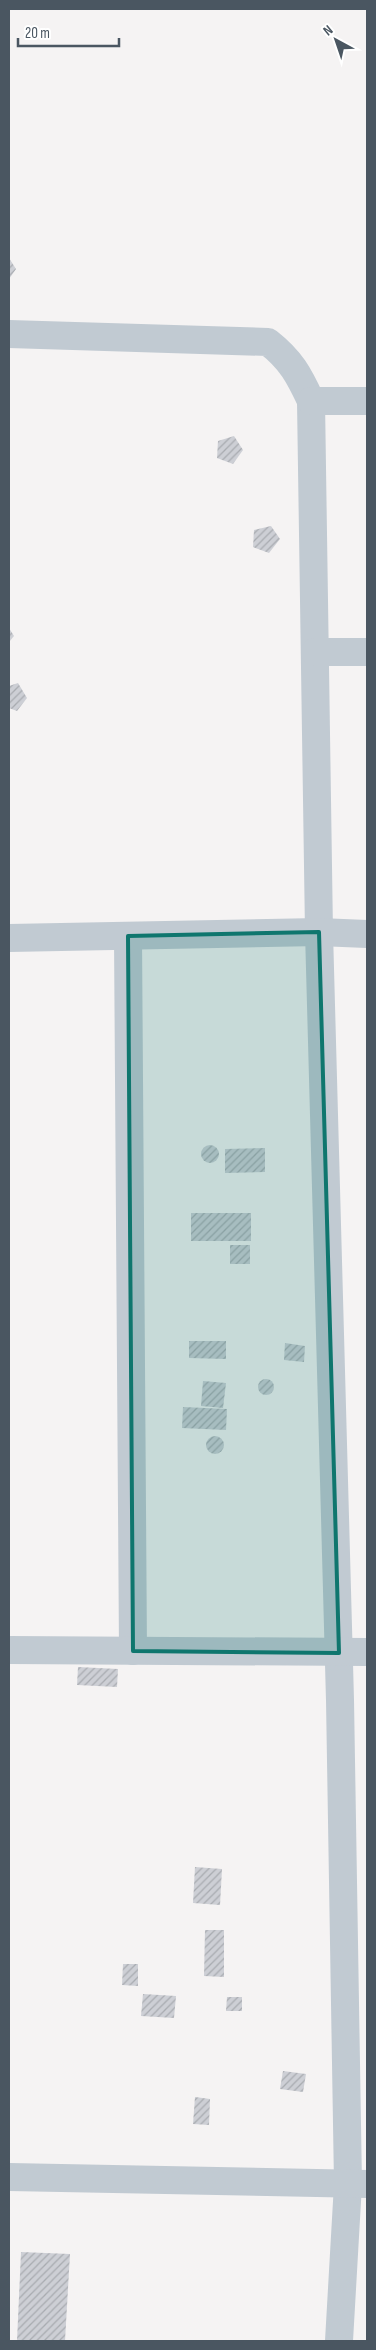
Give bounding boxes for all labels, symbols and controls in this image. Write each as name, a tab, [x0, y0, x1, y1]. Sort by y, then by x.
scale bar	[18, 15, 119, 47]
north arrow	[311, 15, 361, 65]
text: N	[320, 22, 336, 39]
text: 20 m	[25, 24, 50, 43]

